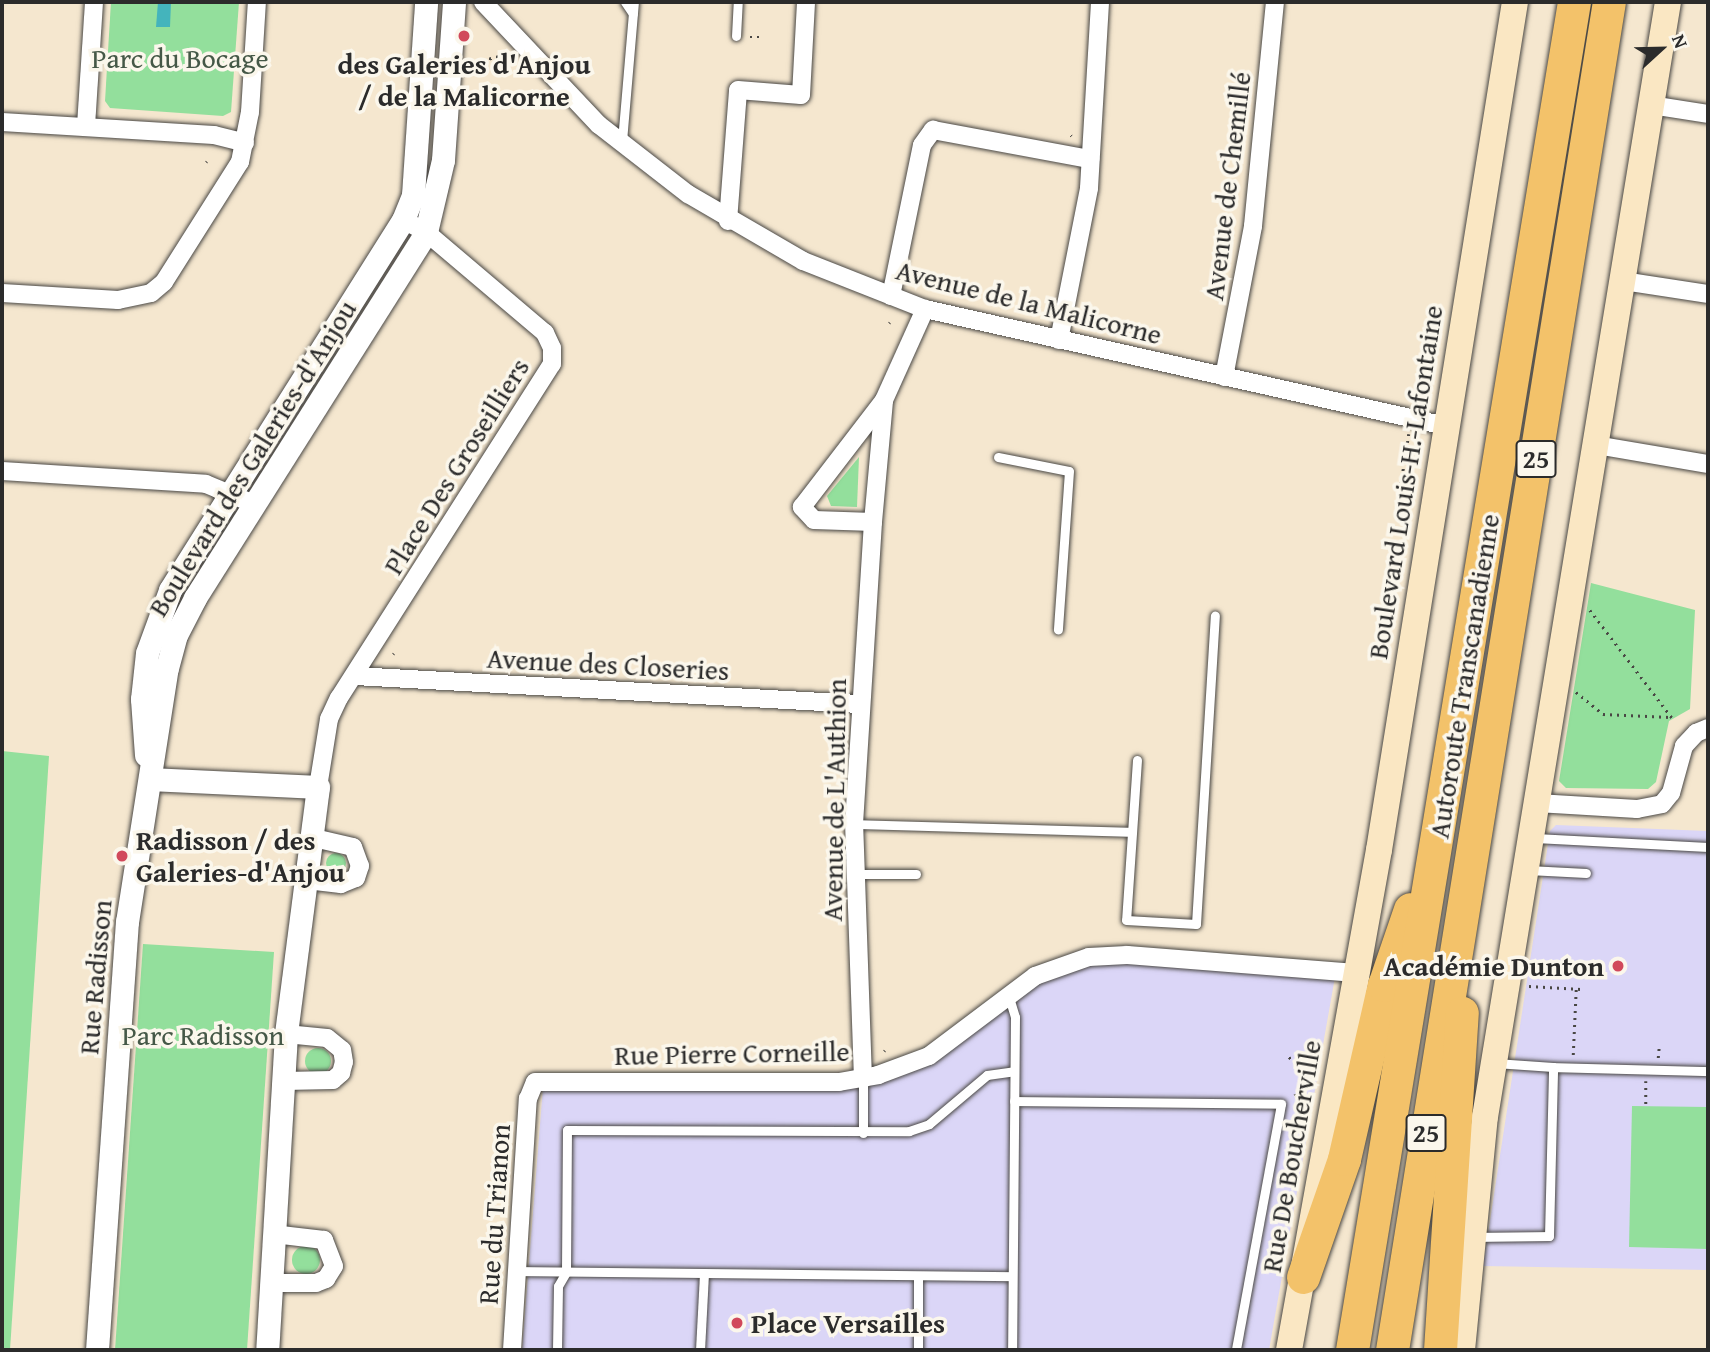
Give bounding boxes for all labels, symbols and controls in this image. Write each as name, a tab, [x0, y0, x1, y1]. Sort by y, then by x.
north arrow	[1626, 14, 1696, 84]
marker: des Galeries d'Anjou / de la Malicorne	[456, 28, 472, 44]
text: N	[1665, 30, 1696, 52]
park label: Parc du Bocage	[91, 41, 269, 75]
place label: des Galeries d'Anjou / de la Malicorne	[338, 47, 590, 113]
street label: Avenue de Chemillé	[1196, 70, 1258, 302]
street label: Avenue de la Malicorne	[893, 253, 1165, 351]
street label: Boulevard des Galeries-d'Anjou	[141, 294, 363, 622]
street label: Boulevard Louis-H.-Lafontaine	[1360, 303, 1450, 661]
street label: Place Des Groseilliers	[376, 352, 536, 580]
road number: 25	[1515, 436, 1557, 481]
street label: Autoroute Transcanadienne	[1422, 511, 1506, 841]
street label: Avenue des Closeries	[486, 641, 730, 687]
street label: Avenue de L'Authion	[815, 678, 853, 922]
place label: Radisson / des Galeries-d'Anjou	[136, 823, 345, 889]
marker: Radisson / des Galeries-d'Anjou	[114, 848, 130, 864]
street label: Rue Radisson	[72, 898, 118, 1056]
place label: Académie Dunton	[1384, 949, 1604, 983]
marker: Académie Dunton	[1610, 958, 1626, 974]
park label: Parc Radisson	[122, 1018, 284, 1052]
street label: Rue Pierre Corneille	[614, 1034, 850, 1072]
street label: Rue De Boucherville	[1254, 1037, 1328, 1275]
road number: 25	[1405, 1110, 1447, 1156]
street label: Rue du Trianon	[471, 1123, 517, 1305]
place label: Place Versailles	[751, 1306, 945, 1340]
marker: Place Versailles	[729, 1315, 745, 1331]

